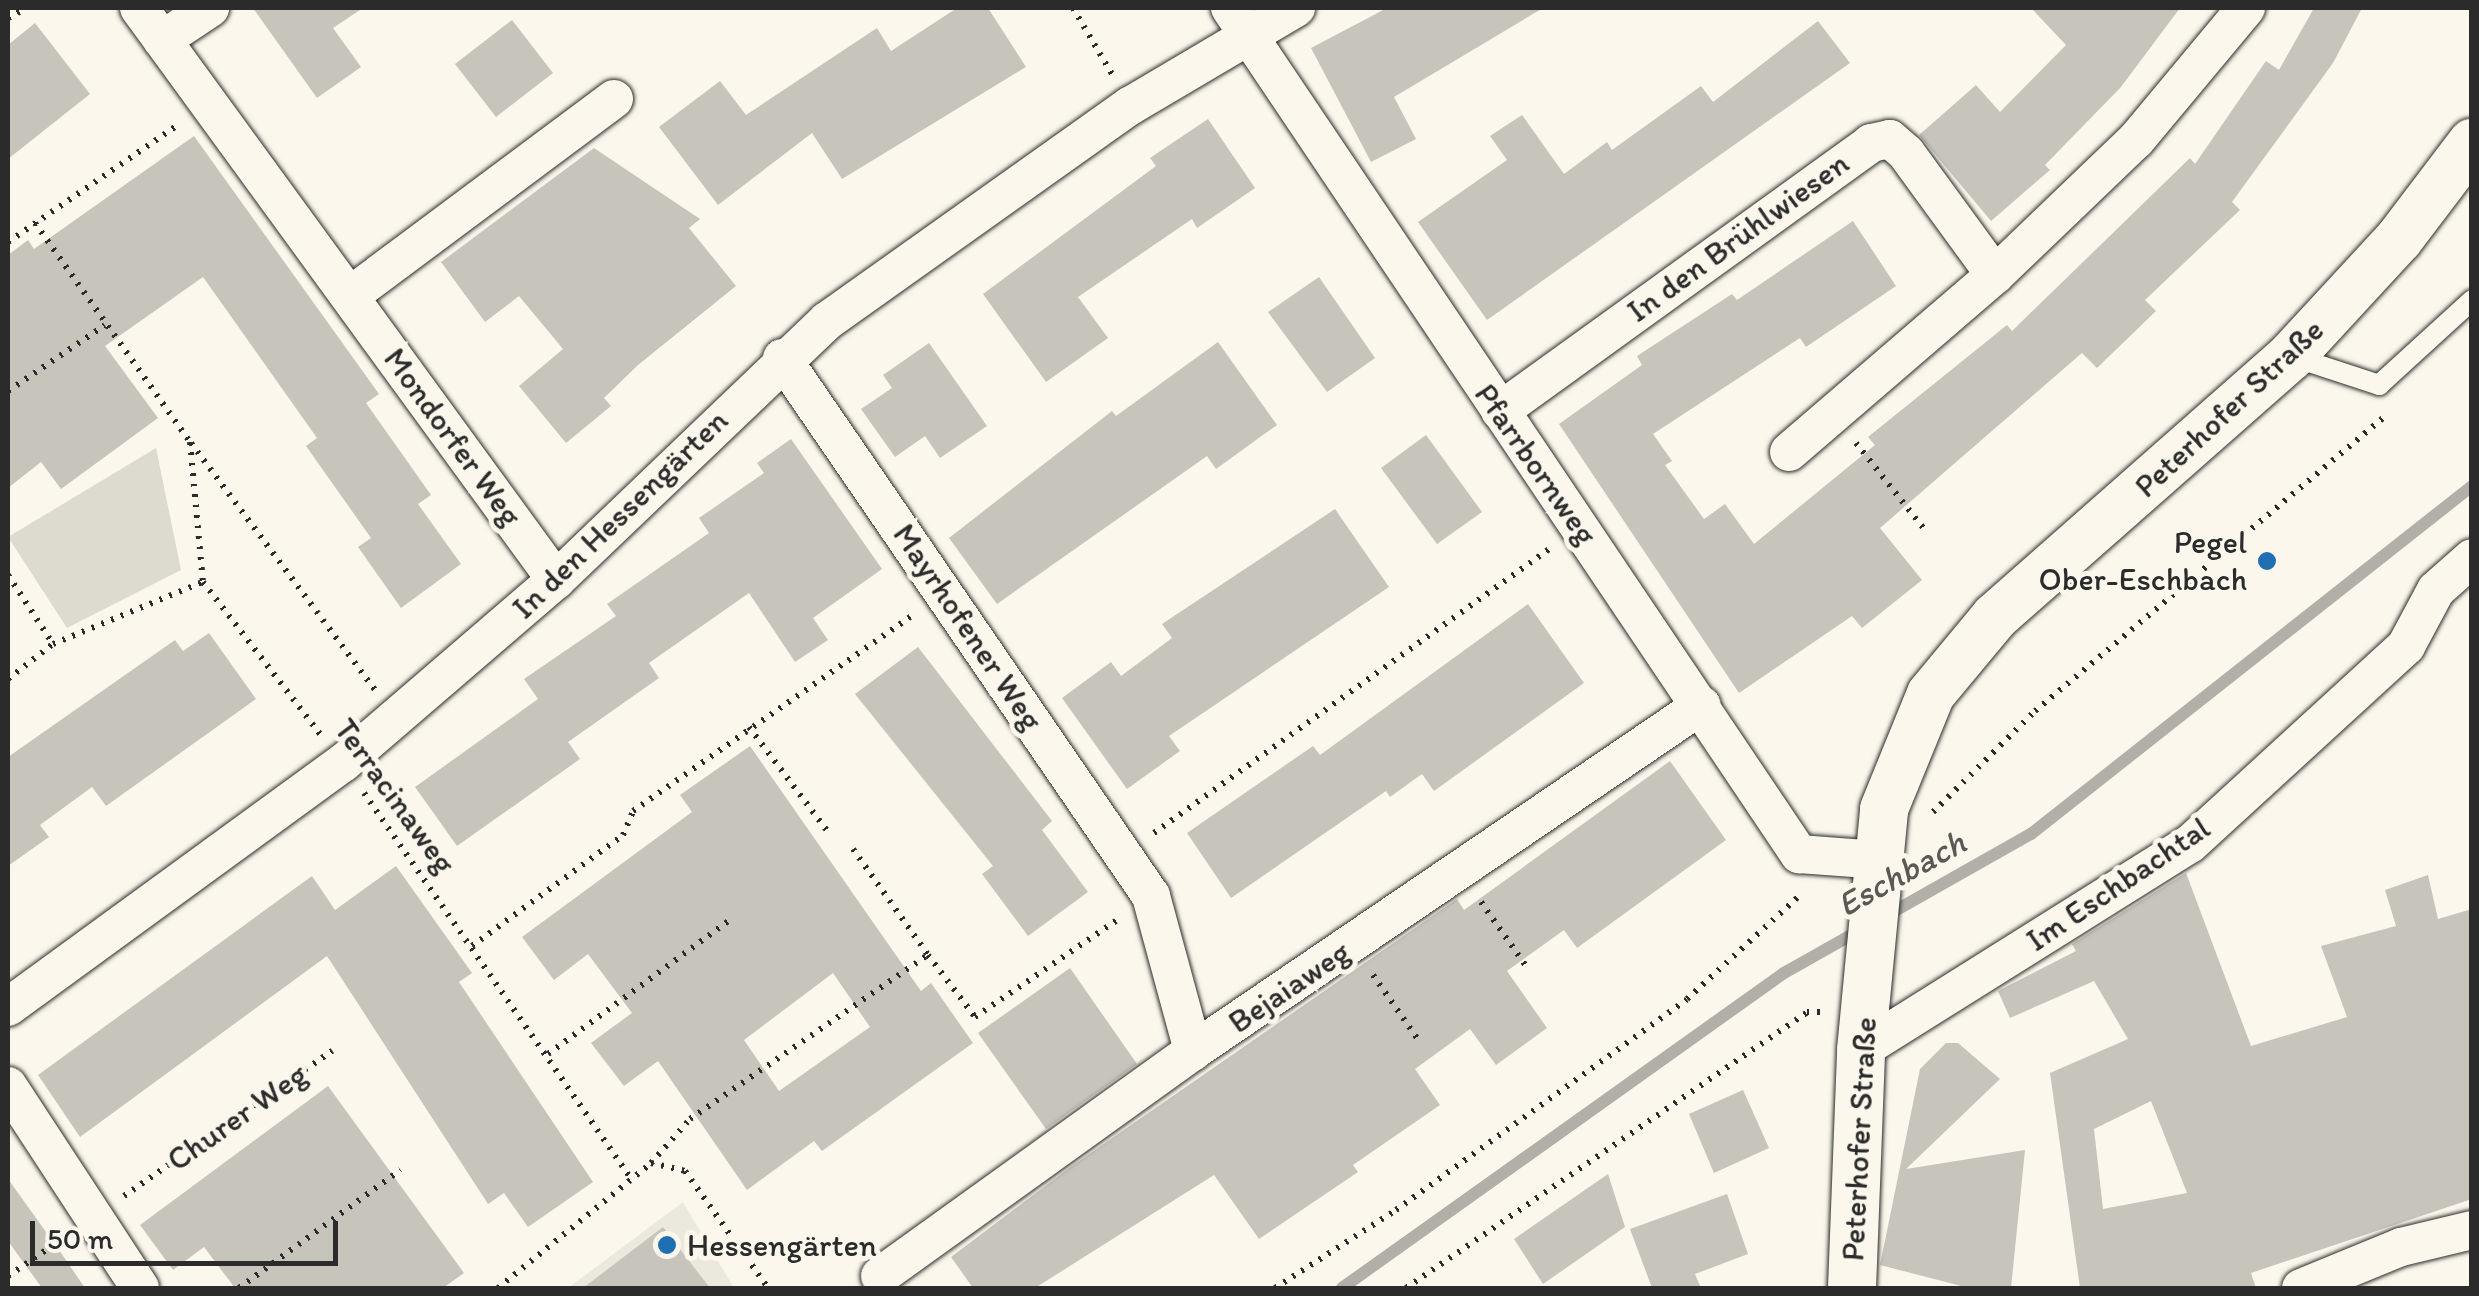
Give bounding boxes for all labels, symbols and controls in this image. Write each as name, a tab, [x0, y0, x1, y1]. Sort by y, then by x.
street label: In den Brühlwiesen	[1620, 144, 1856, 330]
street label: Peterhofer Straße	[2126, 311, 2332, 505]
street label: Mondorfer Weg	[376, 341, 530, 533]
street label: Pfarrbornweg	[1466, 376, 1606, 552]
street label: In den Hessengärten	[504, 401, 736, 627]
street label: Mayrhofener Weg	[885, 517, 1051, 737]
place label: Pegel Ober-Eschbach	[2039, 524, 2247, 599]
marker: Pegel Ober-Eschbach	[2256, 550, 2278, 572]
street label: Terracinaweg	[326, 711, 464, 881]
street label: Im Eschbachtal	[2020, 809, 2216, 959]
water label: Eschbach	[1829, 821, 1973, 925]
street label: Bejaiaweg	[1221, 933, 1357, 1041]
street label: Peterhofer Straße	[1833, 1016, 1885, 1262]
street label: Churer Weg	[160, 1055, 314, 1179]
scale bar	[35, 1201, 342, 1263]
text: 50 m	[47, 1220, 113, 1257]
place label: Hessengärten	[687, 1226, 877, 1264]
marker: Hessengärten	[656, 1234, 678, 1256]

